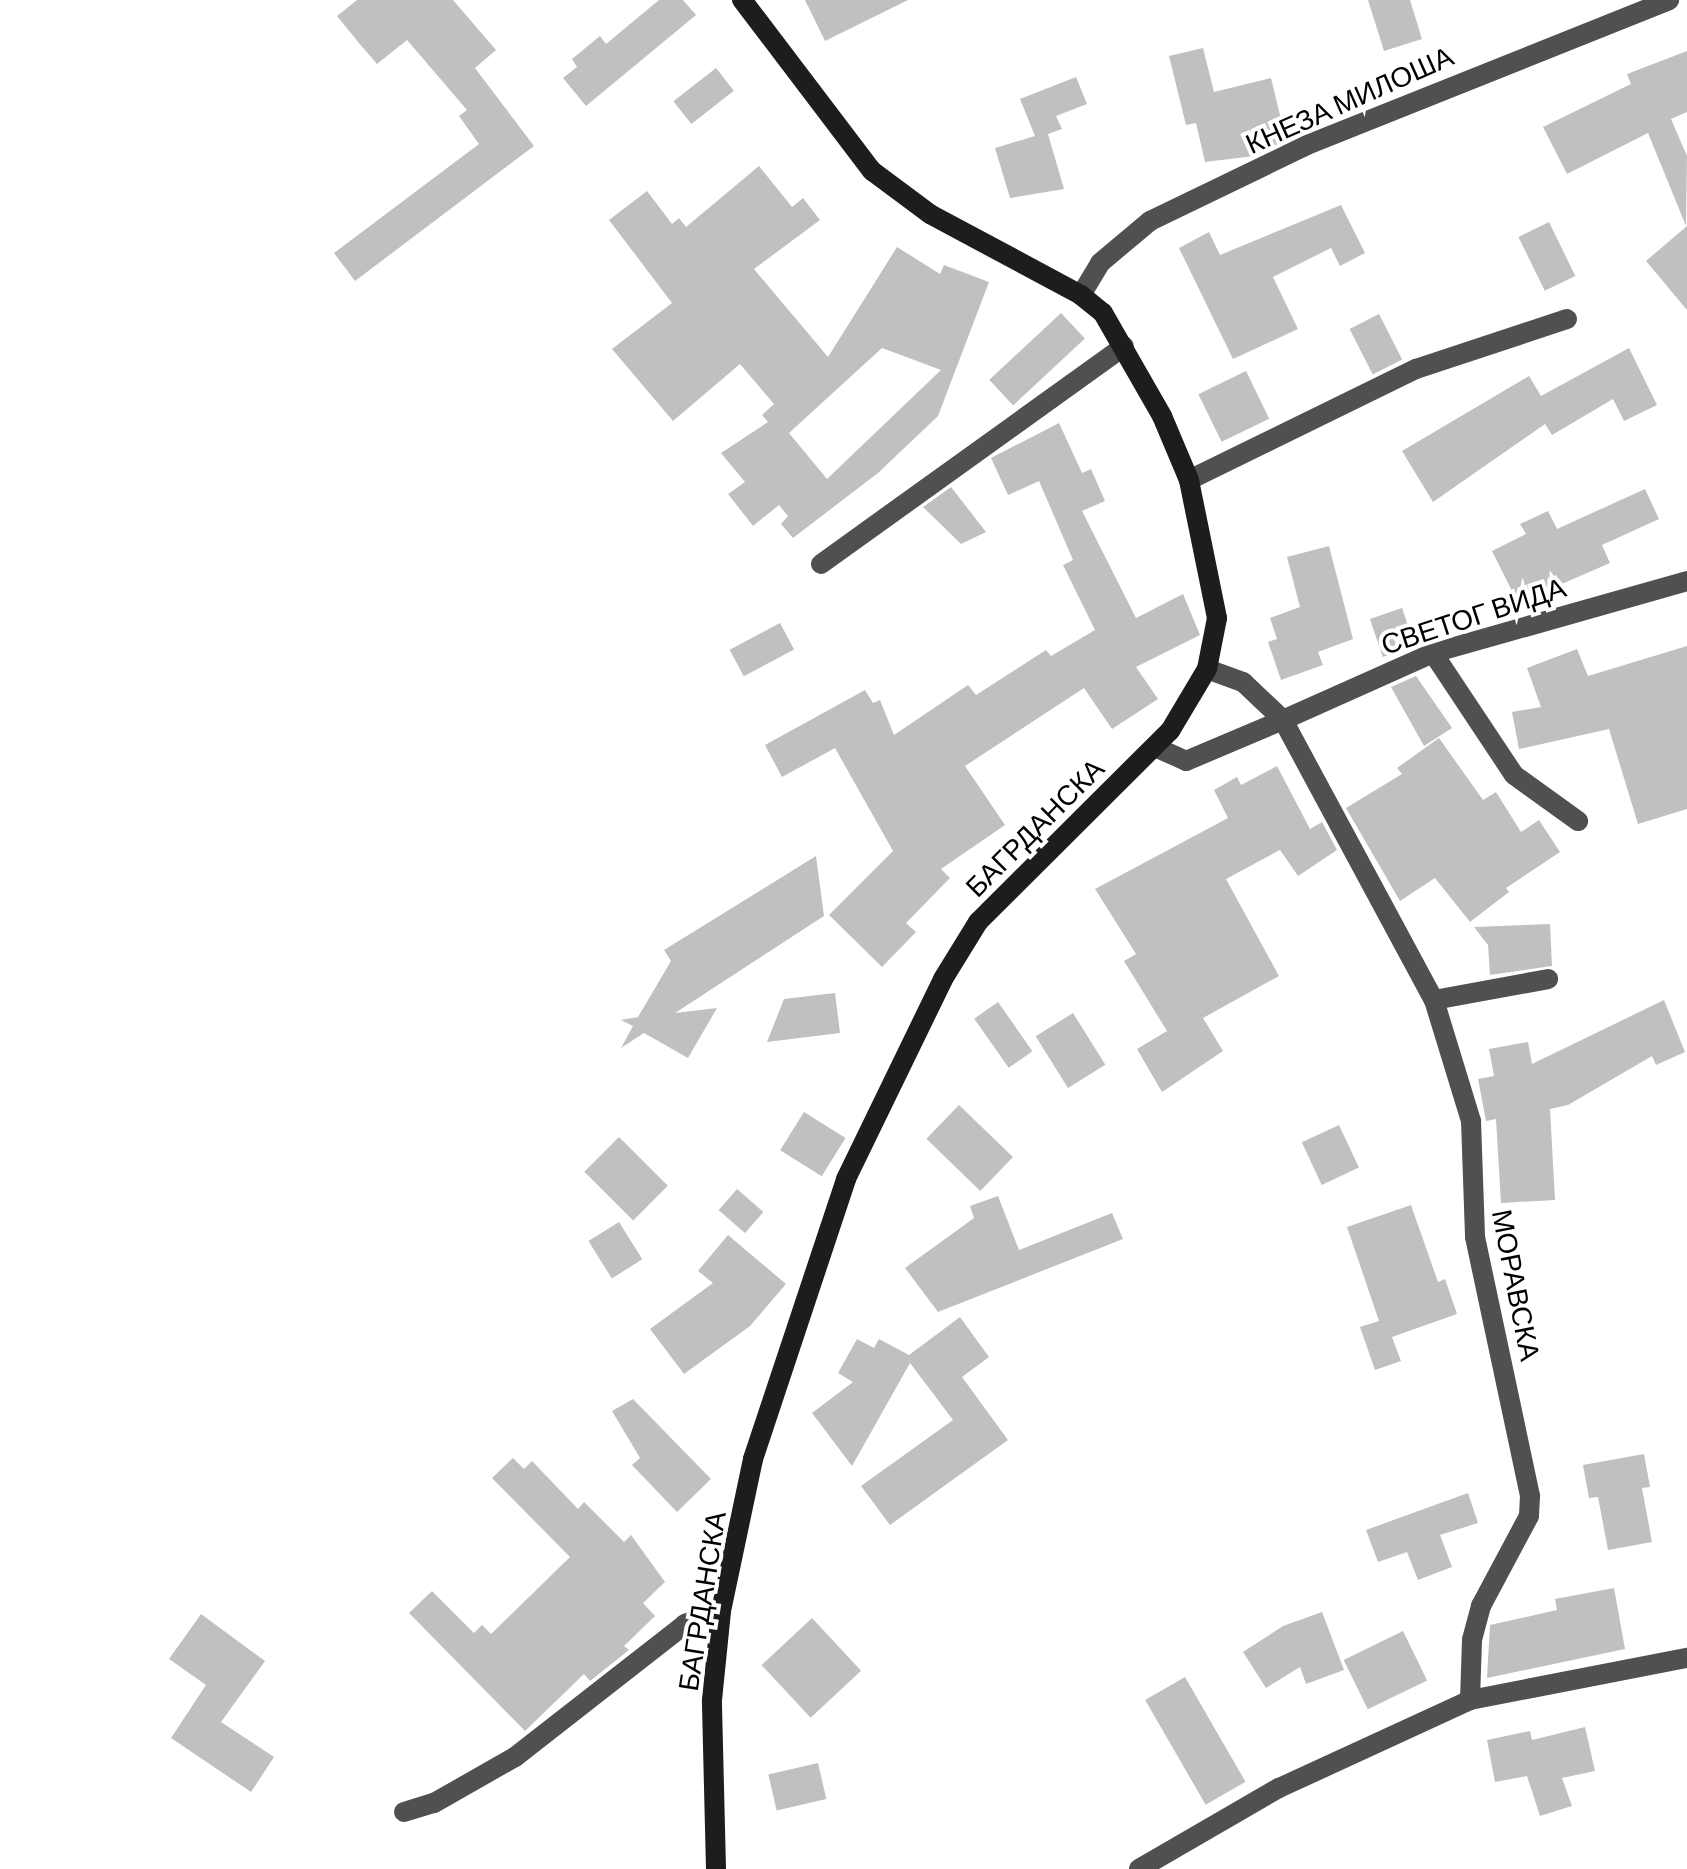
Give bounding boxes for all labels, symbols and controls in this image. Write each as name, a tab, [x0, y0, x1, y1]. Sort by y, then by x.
street label: КНЕЗА МИЛОША	[1240, 38, 1458, 160]
street label: СВЕТОГ ВИДА	[1376, 569, 1570, 661]
street label: БАГРДАНСКА	[958, 751, 1110, 903]
street label: МОРАВСКА	[1486, 1206, 1548, 1364]
street label: БАГРДАНСКА	[670, 1509, 732, 1693]

